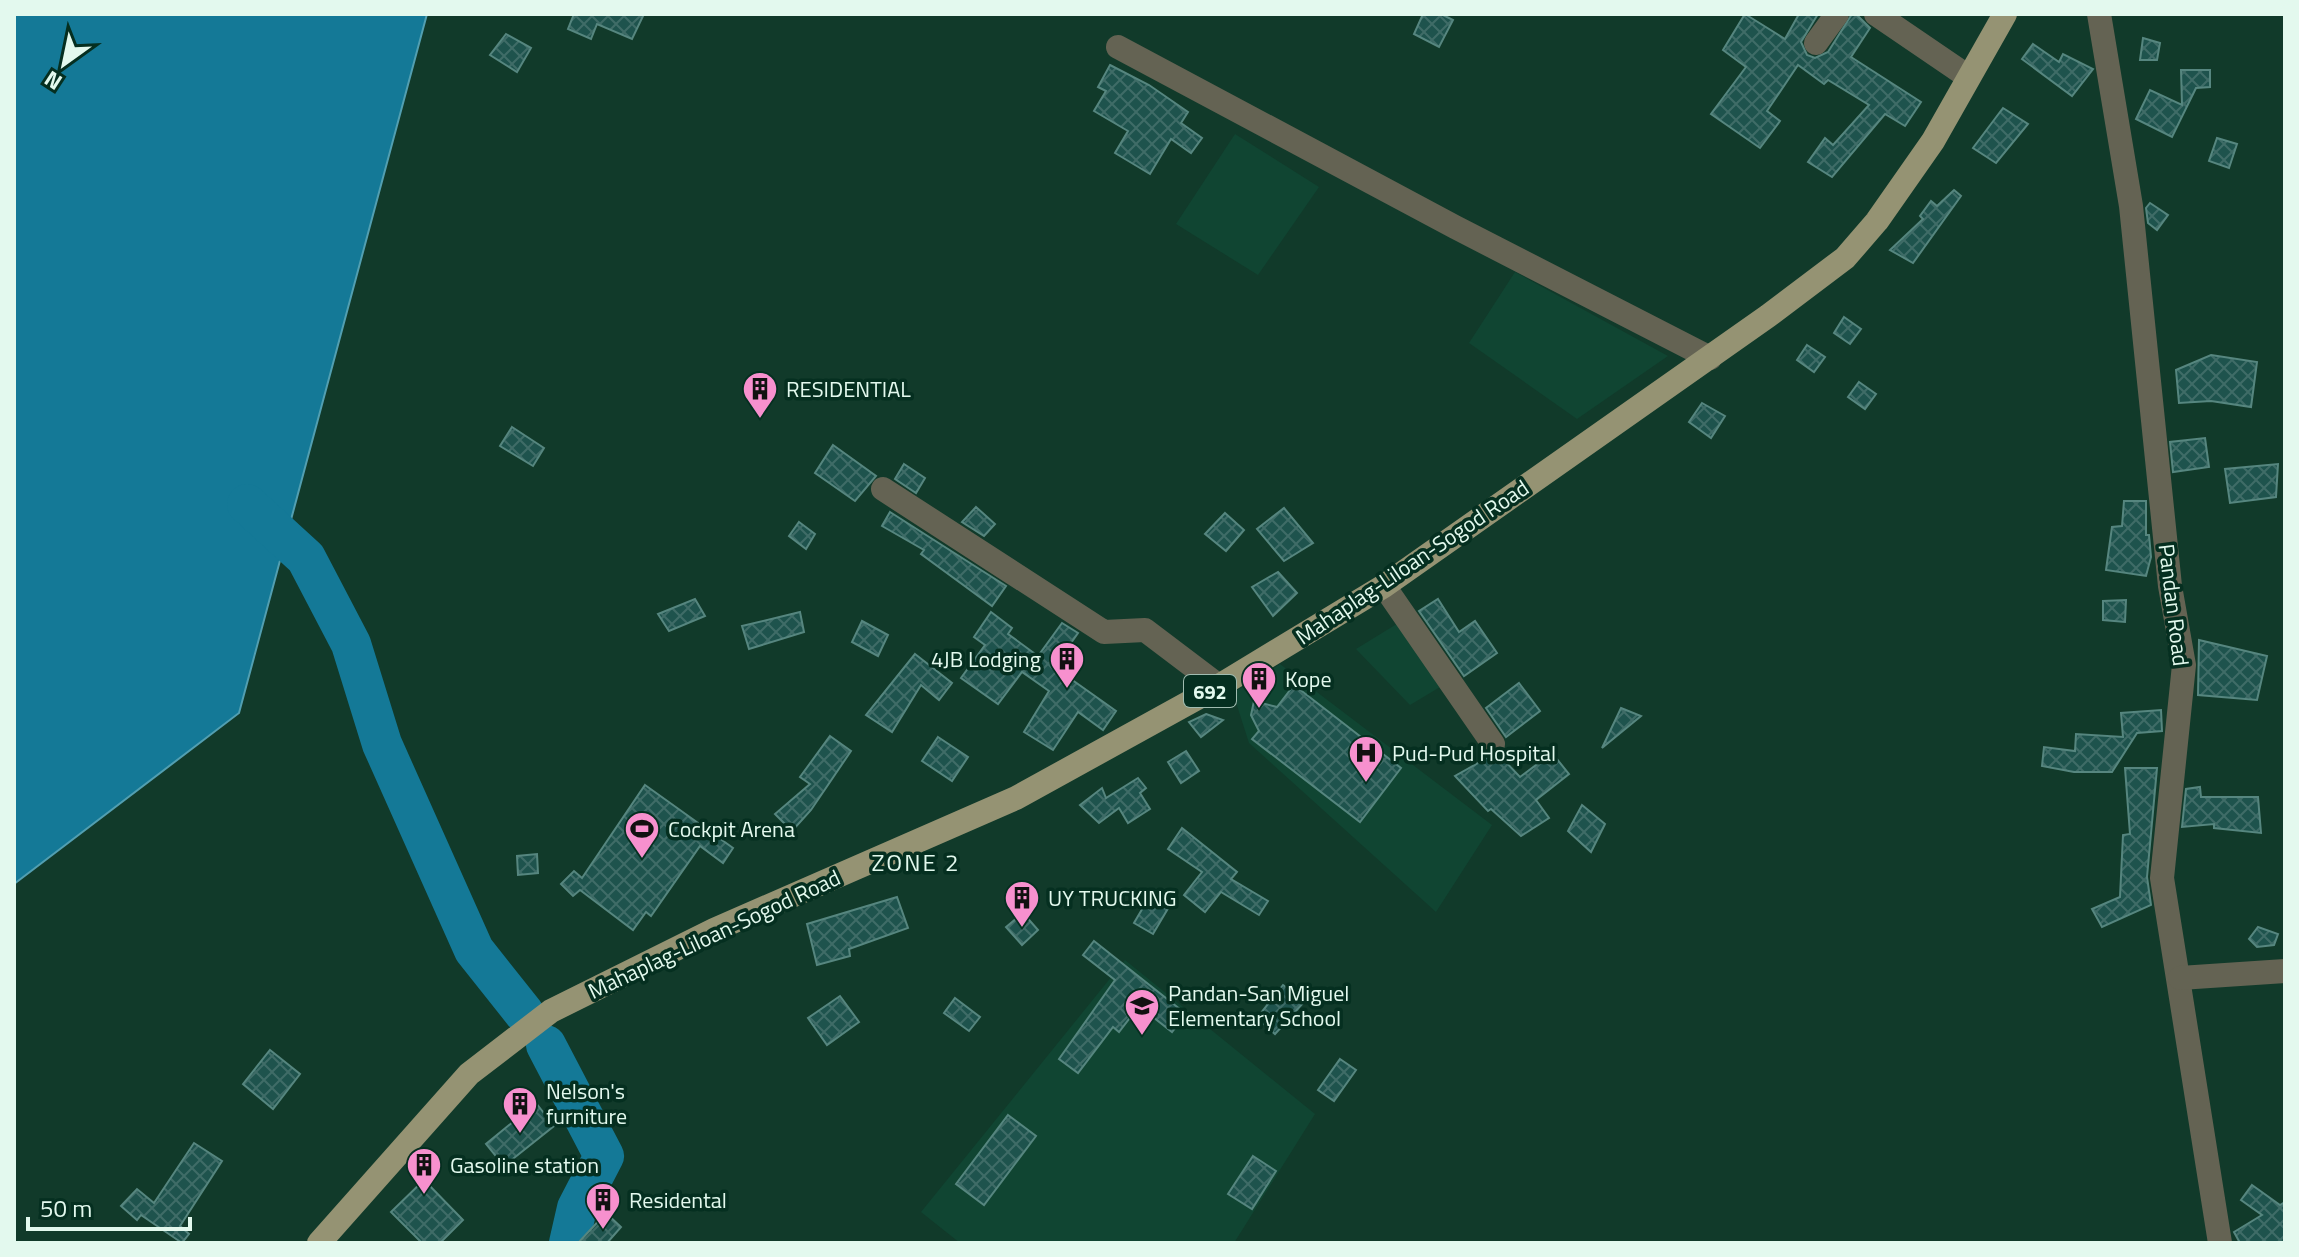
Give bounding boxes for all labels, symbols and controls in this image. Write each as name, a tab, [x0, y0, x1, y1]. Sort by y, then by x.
north arrow	[24, 24, 104, 104]
text: N	[37, 62, 69, 99]
building icon: RESIDENTIAL	[741, 370, 779, 420]
place label: RESIDENTIAL	[786, 372, 911, 406]
street label: Mahaplag-Liloan-Sogod Road	[1288, 471, 1536, 653]
street label: Pandan Road	[2150, 542, 2198, 668]
building icon: 4JB Lodging	[1048, 640, 1086, 690]
place label: 4JB Lodging	[931, 642, 1041, 676]
building icon: Kope	[1240, 660, 1278, 710]
place label: Kope	[1285, 662, 1332, 696]
road number: 692	[1184, 675, 1236, 707]
hospital icon: Pud-Pud Hospital	[1347, 734, 1385, 784]
place label: Pud-Pud Hospital	[1392, 736, 1556, 770]
sports icon: Cockpit Arena	[623, 810, 661, 860]
place label: Cockpit Arena	[668, 812, 795, 846]
district label: ZONE 2	[872, 844, 960, 880]
street label: Mahaplag-Liloan-Sogod Road	[582, 860, 846, 1008]
building icon: UY TRUCKING	[1003, 879, 1041, 929]
place label: UY TRUCKING	[1048, 881, 1176, 915]
place label: Pandan-San Miguel Elementary School	[1168, 976, 1349, 1035]
school or university icon: Pandan-San Miguel Elementary School	[1123, 987, 1161, 1037]
place label: Nelson's furniture	[546, 1074, 627, 1133]
building icon: Nelson's furniture	[501, 1085, 539, 1135]
building icon: Gasoline station	[405, 1146, 443, 1196]
place label: Gasoline station	[450, 1148, 599, 1182]
scale bar	[28, 1181, 190, 1231]
building icon: Residental	[584, 1181, 622, 1231]
place label: Residental	[629, 1183, 727, 1217]
text: 50 m	[40, 1190, 92, 1226]

